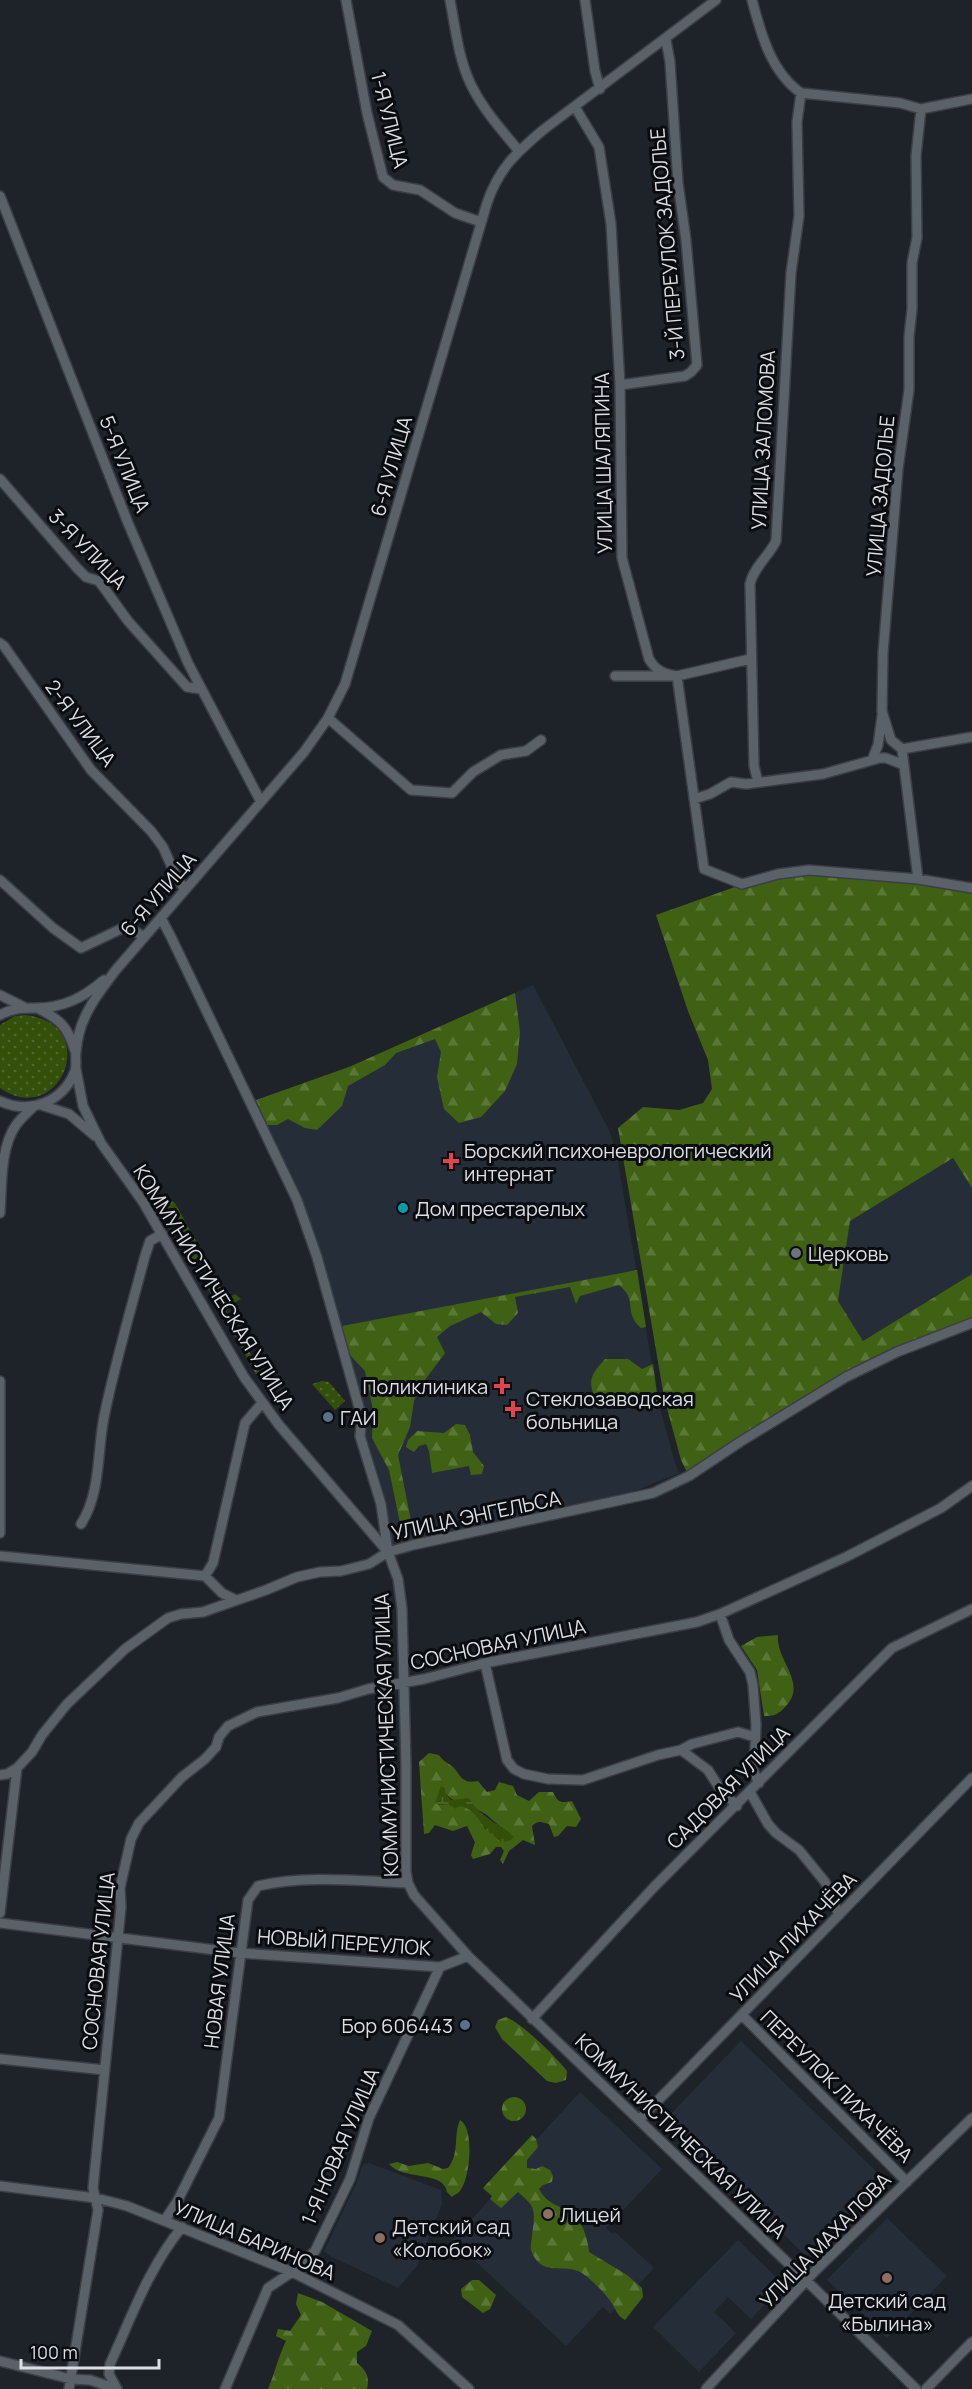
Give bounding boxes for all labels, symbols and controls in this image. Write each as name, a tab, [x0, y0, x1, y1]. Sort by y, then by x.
street label: 1-Я УЛИЦА	[365, 69, 415, 171]
street label: 3-Й ПЕРЕУЛОК ЗАДОЛЬЕ	[643, 127, 691, 361]
street label: УЛИЦА ЗАЛОМОВА	[745, 349, 781, 530]
street label: УЛИЦА ШАЛЯПИНА	[588, 372, 618, 554]
street label: 5-Я УЛИЦА	[93, 412, 157, 517]
street label: 6-Я УЛИЦА	[364, 412, 418, 519]
street label: УЛИЦА ЗАДОЛЬЕ	[860, 414, 900, 578]
street label: 3-Я УЛИЦА	[43, 503, 133, 595]
street label: 2-Я УЛИЦА	[39, 674, 123, 772]
street label: 6-Я УЛИЦА	[114, 846, 202, 942]
place label: Борский психоневрологический интернат	[464, 1137, 772, 1187]
marker: Борский психоневрологический интернат	[442, 1152, 460, 1170]
street label: КОММУНИСТИЧЕСКАЯ УЛИЦА	[127, 1159, 301, 1415]
place label: Дом престарелых	[415, 1195, 585, 1222]
marker: Дом престарелых	[396, 1201, 410, 1215]
place label: Церковь	[808, 1240, 889, 1267]
marker: Церковь	[789, 1246, 803, 1260]
place label: Поликлиника	[363, 1373, 488, 1400]
marker: Поликлиника	[493, 1377, 511, 1395]
place label: Стеклозаводская больница	[526, 1385, 694, 1435]
marker: Стеклозаводская больница	[504, 1400, 522, 1418]
place label: ГАИ	[340, 1404, 377, 1431]
marker: ГАИ	[321, 1410, 335, 1424]
street label: УЛИЦА ЭНГЕЛЬСА	[389, 1484, 563, 1546]
street label: КОММУНИСТИЧЕСКАЯ УЛИЦА	[368, 1592, 404, 1877]
street label: СОСНОВАЯ УЛИЦА	[408, 1612, 588, 1676]
street label: САДОВАЯ УЛИЦА	[661, 1719, 796, 1854]
street label: УЛИЦА ЛИХАЧЁВА	[724, 1866, 862, 2008]
street label: СОСНОВАЯ УЛИЦА	[75, 1870, 121, 2051]
street label: НОВАЯ УЛИЦА	[197, 1912, 241, 2050]
street label: НОВЫЙ ПЕРЕУЛОК	[256, 1922, 432, 1962]
street label: ПЕРЕУЛОК ЛИХАЧЁВА	[755, 2004, 919, 2168]
place label: Бор 606443	[341, 2012, 453, 2039]
marker: Бор 606443	[458, 2018, 472, 2032]
street label: КОММУНИСТИЧЕСКАЯ УЛИЦА	[569, 2028, 793, 2245]
street label: 1-Я НОВАЯ УЛИЦА	[295, 2063, 385, 2229]
street label: УЛИЦА МАХАЛОВА	[753, 2166, 897, 2313]
street label: УЛИЦА БАРИНОВА	[170, 2194, 340, 2286]
place label: Лицей	[560, 2201, 621, 2228]
marker: Лицей	[541, 2207, 555, 2221]
place label: Детский сад «Колобок»	[392, 2213, 510, 2263]
marker: Детский сад «Колобок»	[373, 2231, 387, 2245]
marker: Детский сад «Былина»	[880, 2271, 894, 2285]
place label: Детский сад «Былина»	[828, 2287, 946, 2337]
scale bar	[21, 2332, 159, 2370]
text: 100 m	[30, 2340, 78, 2364]

